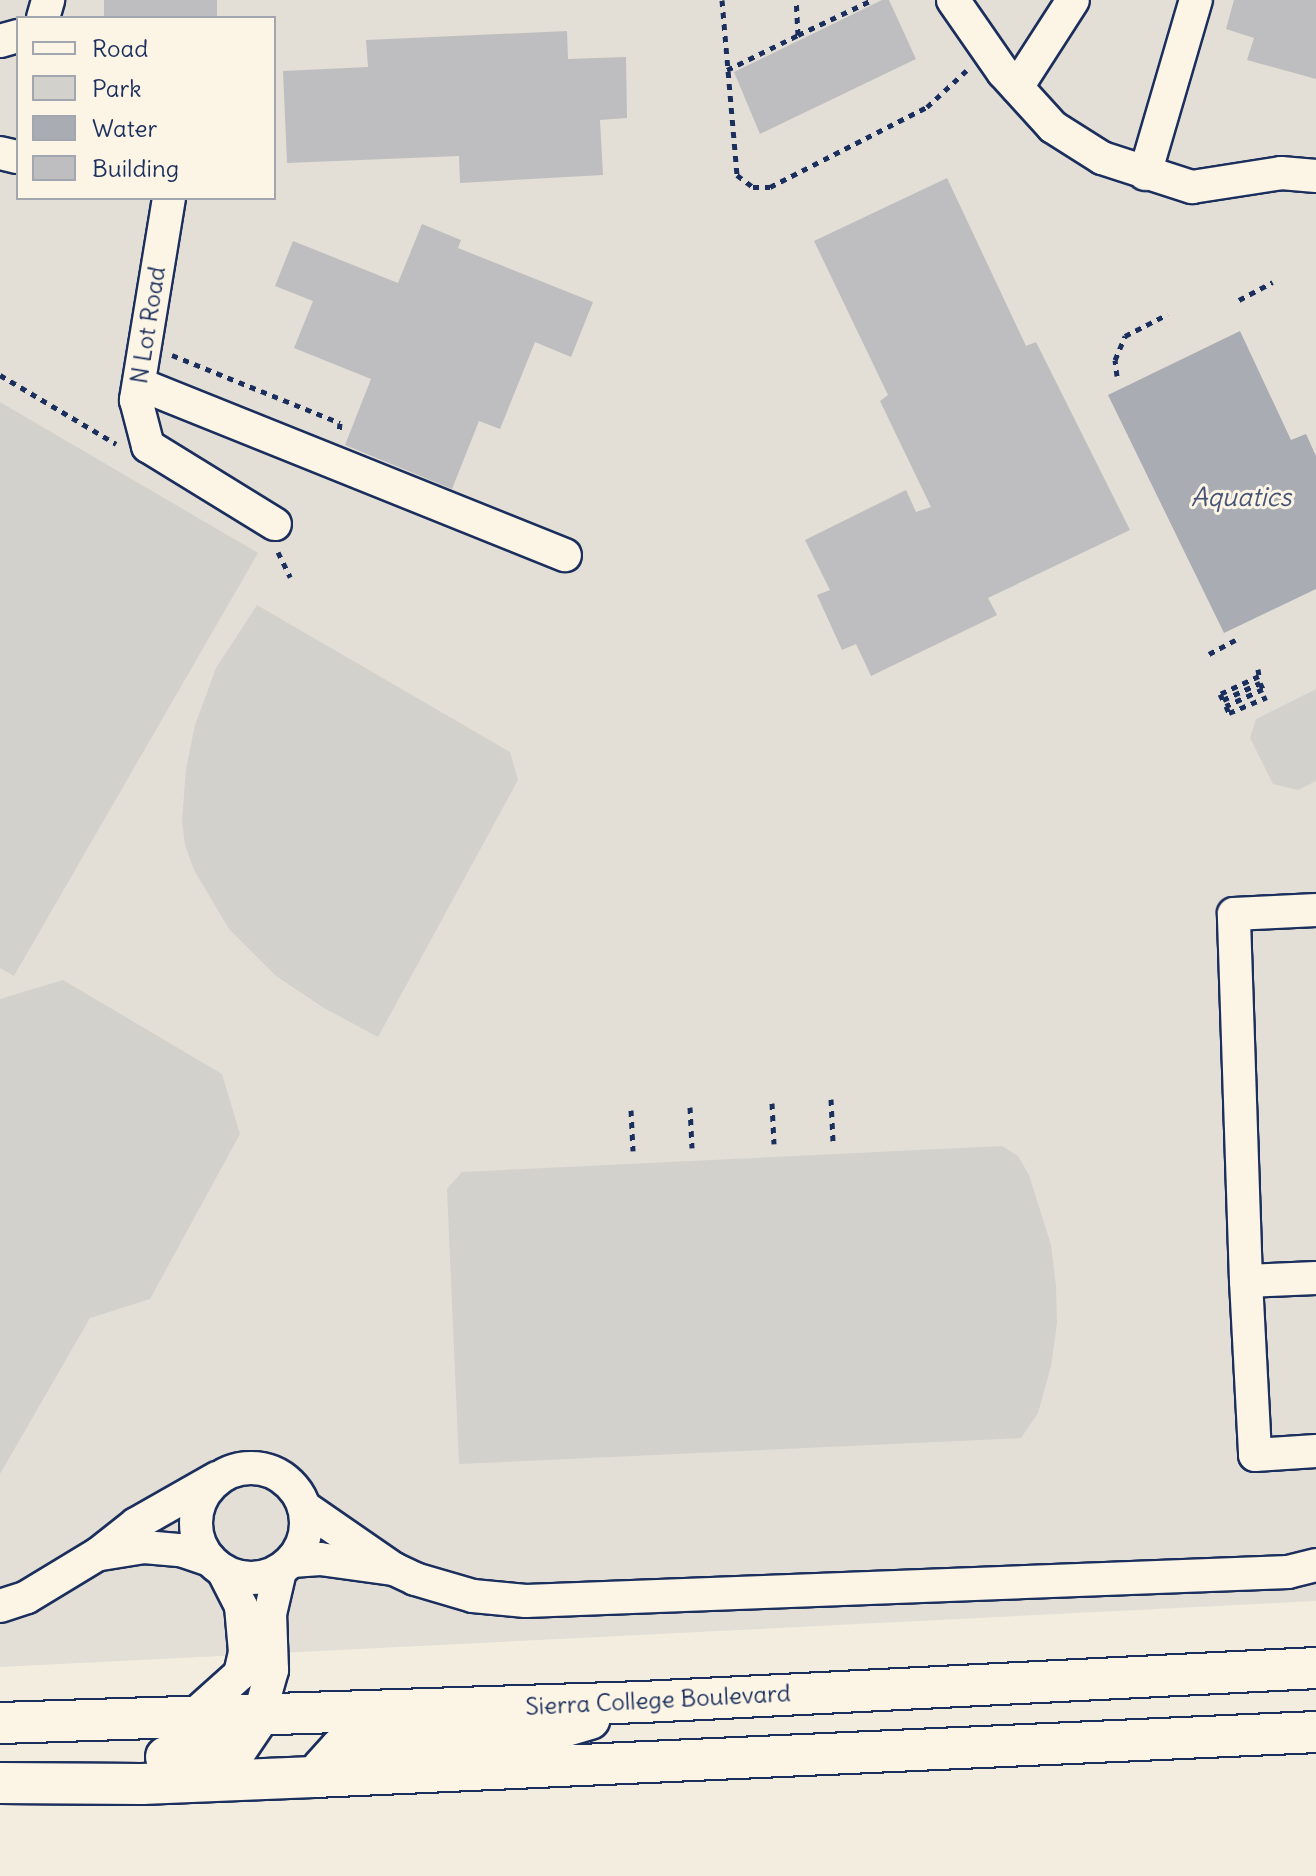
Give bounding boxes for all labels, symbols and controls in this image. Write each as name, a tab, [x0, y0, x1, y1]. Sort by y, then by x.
legend	[16, 16, 276, 200]
text: Road	[92, 33, 148, 63]
text: Park	[92, 73, 142, 103]
text: Water	[92, 113, 157, 143]
text: Building	[92, 153, 179, 183]
street label: N Lot Road	[125, 264, 171, 386]
water label: Aquatics	[1191, 481, 1291, 513]
street label: Sierra College Boulevard	[525, 1679, 791, 1721]

